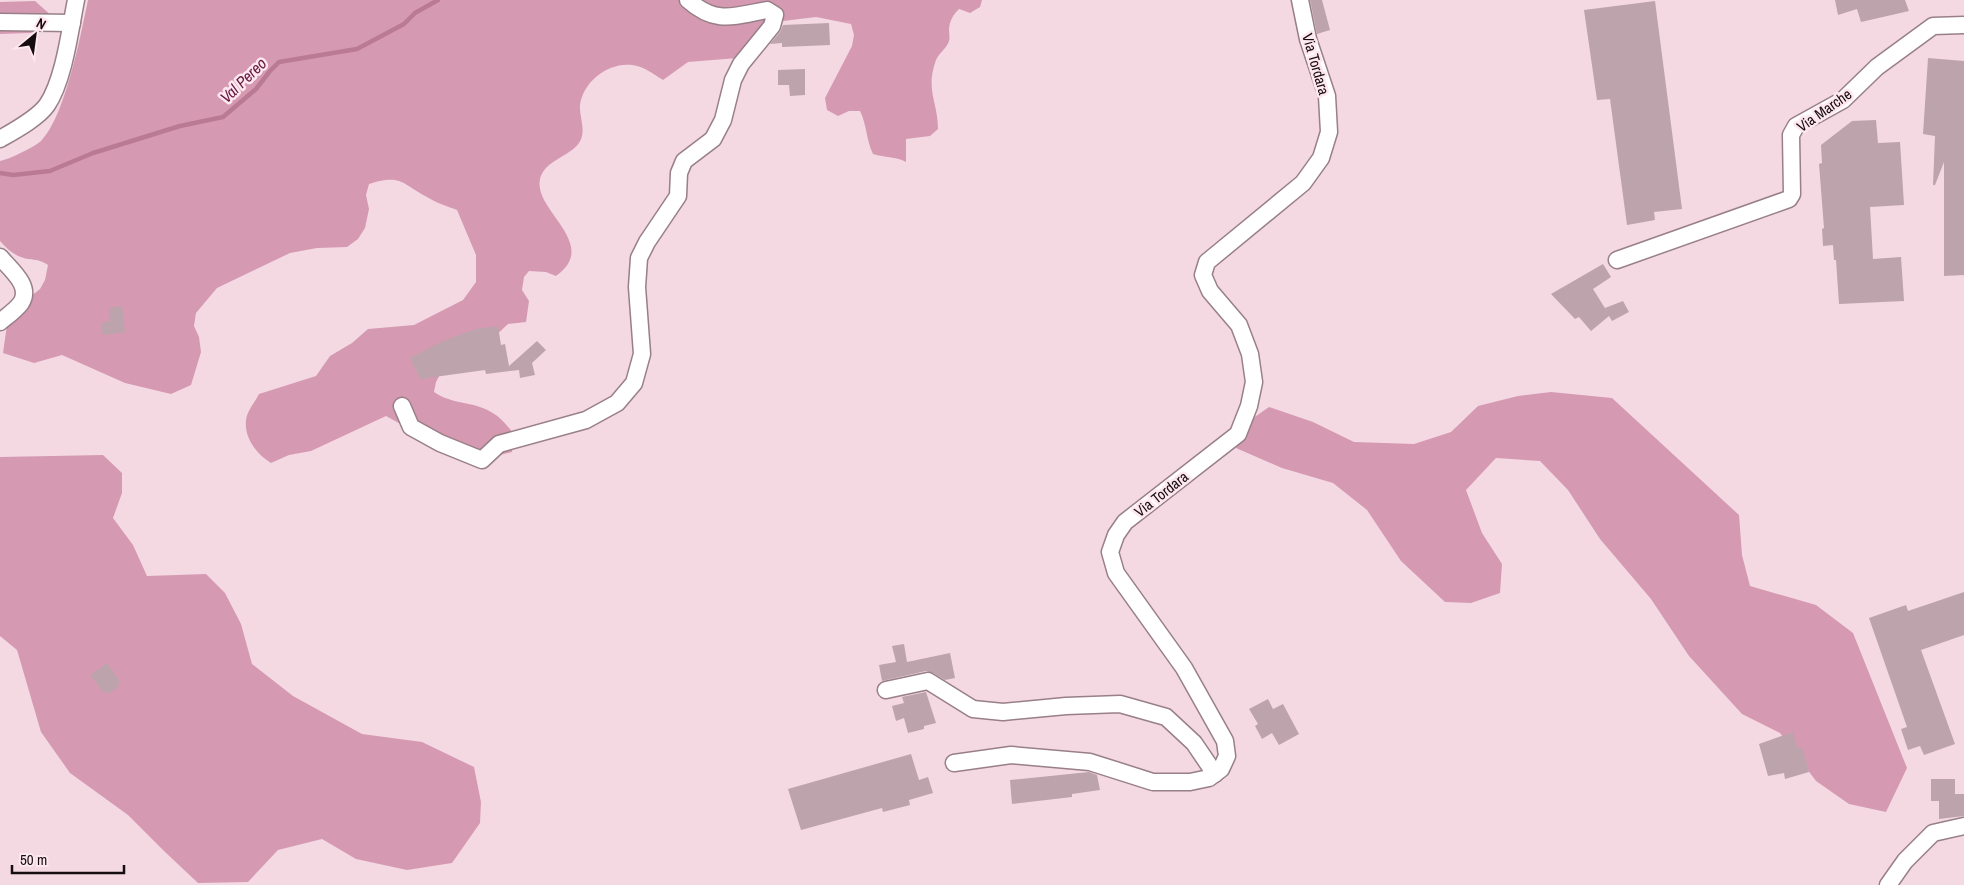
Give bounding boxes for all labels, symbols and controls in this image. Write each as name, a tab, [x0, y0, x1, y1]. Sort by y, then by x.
north arrow	[10, 10, 60, 60]
text: N	[33, 14, 49, 34]
street label: Via Tordara	[1297, 31, 1335, 97]
water label: Val Pereo	[215, 52, 271, 108]
street label: Via Marche	[1792, 83, 1856, 137]
street label: Via Tordara	[1130, 466, 1192, 522]
scale bar	[12, 842, 125, 874]
text: 50 m	[20, 849, 47, 870]

